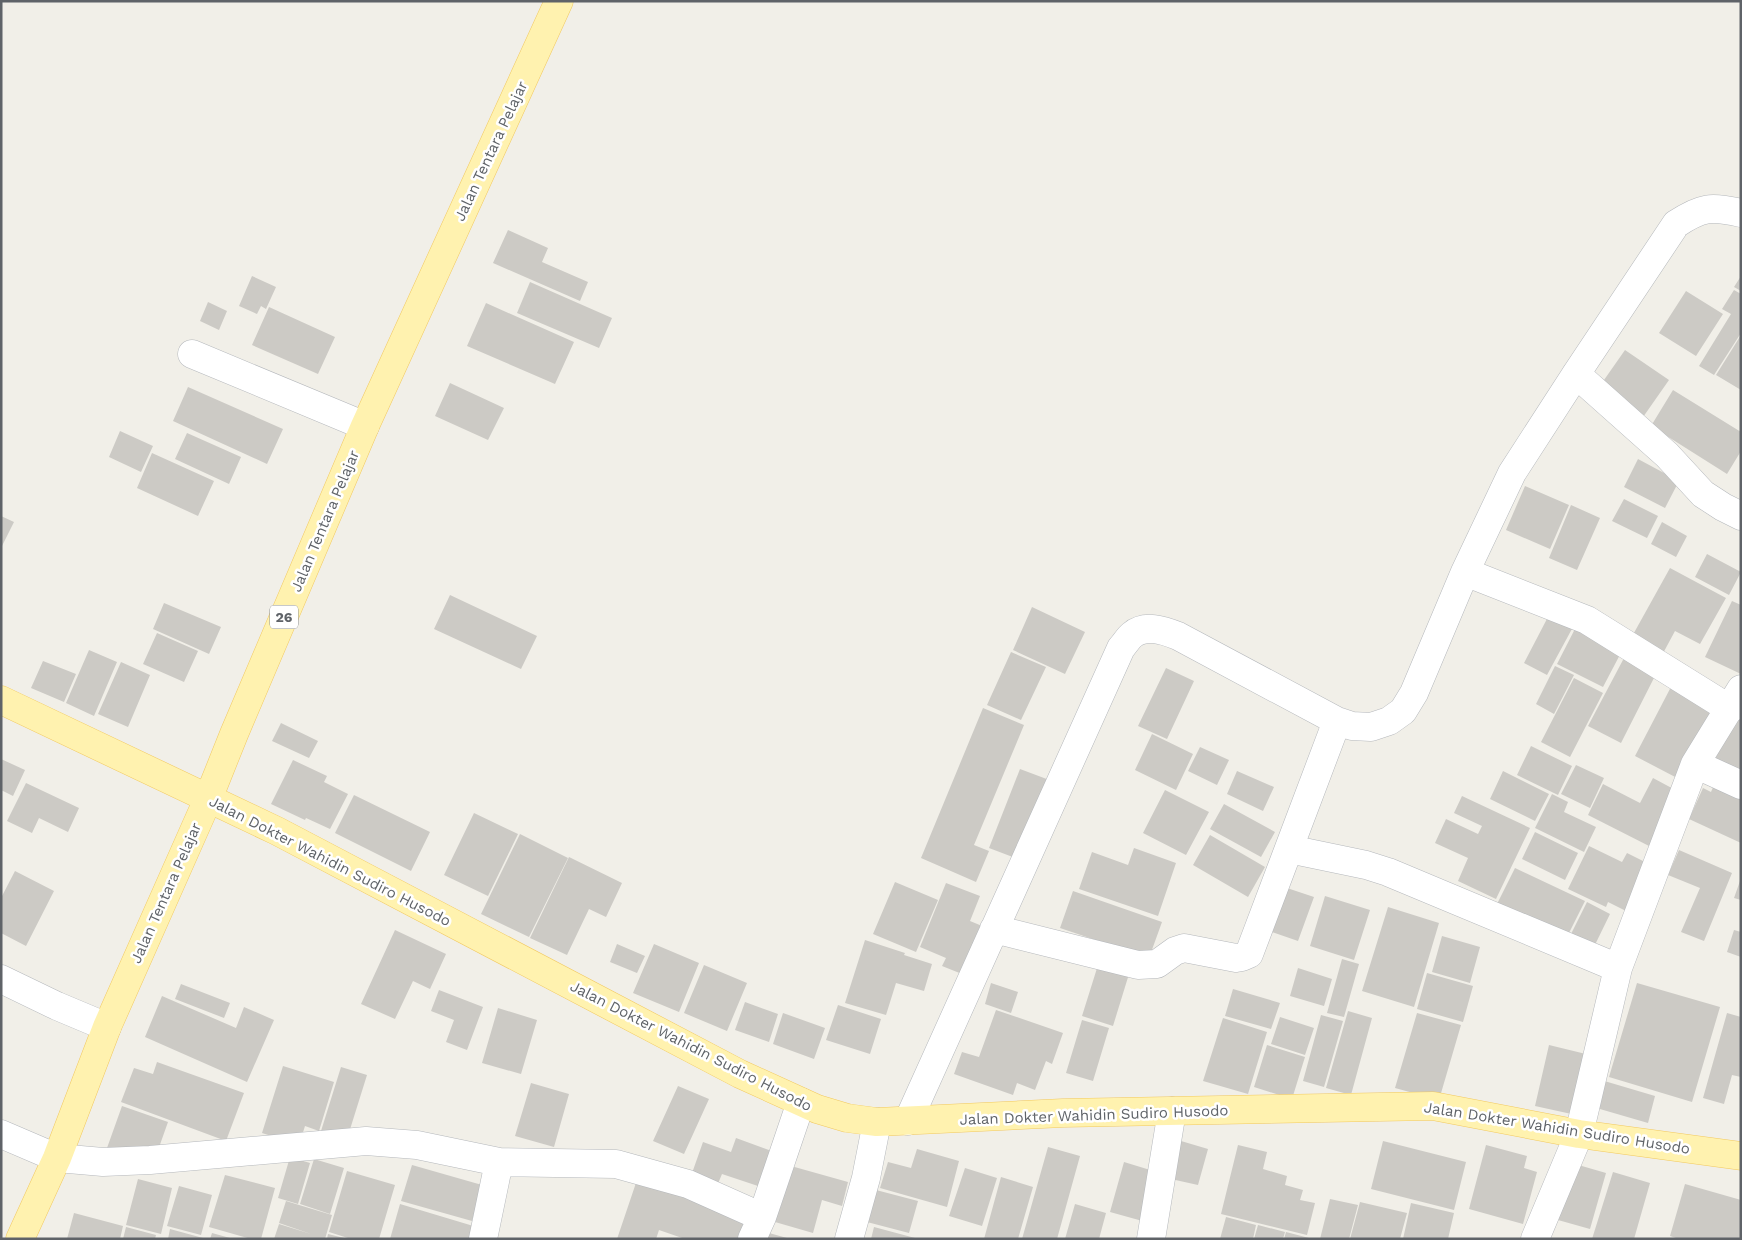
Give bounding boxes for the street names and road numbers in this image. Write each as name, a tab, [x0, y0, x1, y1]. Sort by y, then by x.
street label: Jalan Tentara Pelajar	[451, 78, 531, 224]
street label: Jalan Tentara Pelajar	[287, 447, 363, 595]
road number: 26	[270, 606, 298, 628]
street label: Jalan Dokter Wahidin Sudiro Husodo	[206, 792, 454, 930]
street label: Jalan Tentara Pelajar	[127, 820, 205, 966]
street label: Jalan Dokter Wahidin Sudiro Husodo	[567, 977, 815, 1115]
street label: Jalan Dokter Wahidin Sudiro Husodo	[1423, 1098, 1691, 1158]
street label: Jalan Dokter Wahidin Sudiro Husodo	[959, 1101, 1229, 1129]

